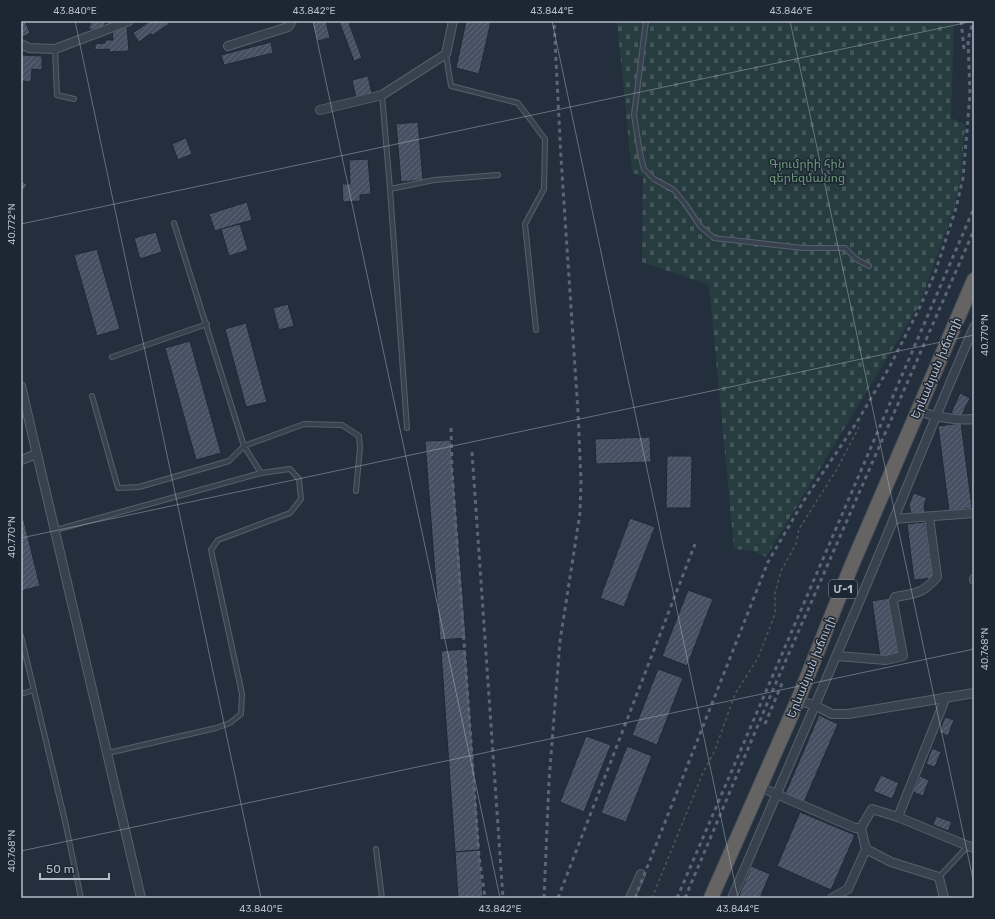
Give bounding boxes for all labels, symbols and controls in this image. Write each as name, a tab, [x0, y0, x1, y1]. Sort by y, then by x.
text: 43.840°E	[53, 5, 97, 17]
text: 43.842°E	[292, 5, 336, 17]
text: 43.844°E	[530, 5, 574, 17]
text: 43.846°E	[769, 5, 813, 17]
park label: Գյումրիի հին գերեզմանոց	[769, 157, 845, 185]
text: 40.772°N	[6, 203, 18, 245]
text: 40.770°N	[979, 314, 991, 356]
street label: Երևանյան խճուղի	[908, 315, 964, 421]
text: 40.770°N	[6, 516, 18, 558]
road number: Մ-1	[829, 580, 857, 598]
street label: Երևանյան խճուղի	[784, 614, 838, 720]
text: 40.768°N	[979, 628, 991, 670]
text: 40.768°N	[6, 830, 18, 872]
scale bar	[40, 855, 109, 881]
text: 50 m	[46, 862, 74, 876]
text: 43.840°E	[239, 903, 283, 915]
text: 43.842°E	[478, 903, 522, 915]
text: 43.844°E	[716, 903, 760, 915]

